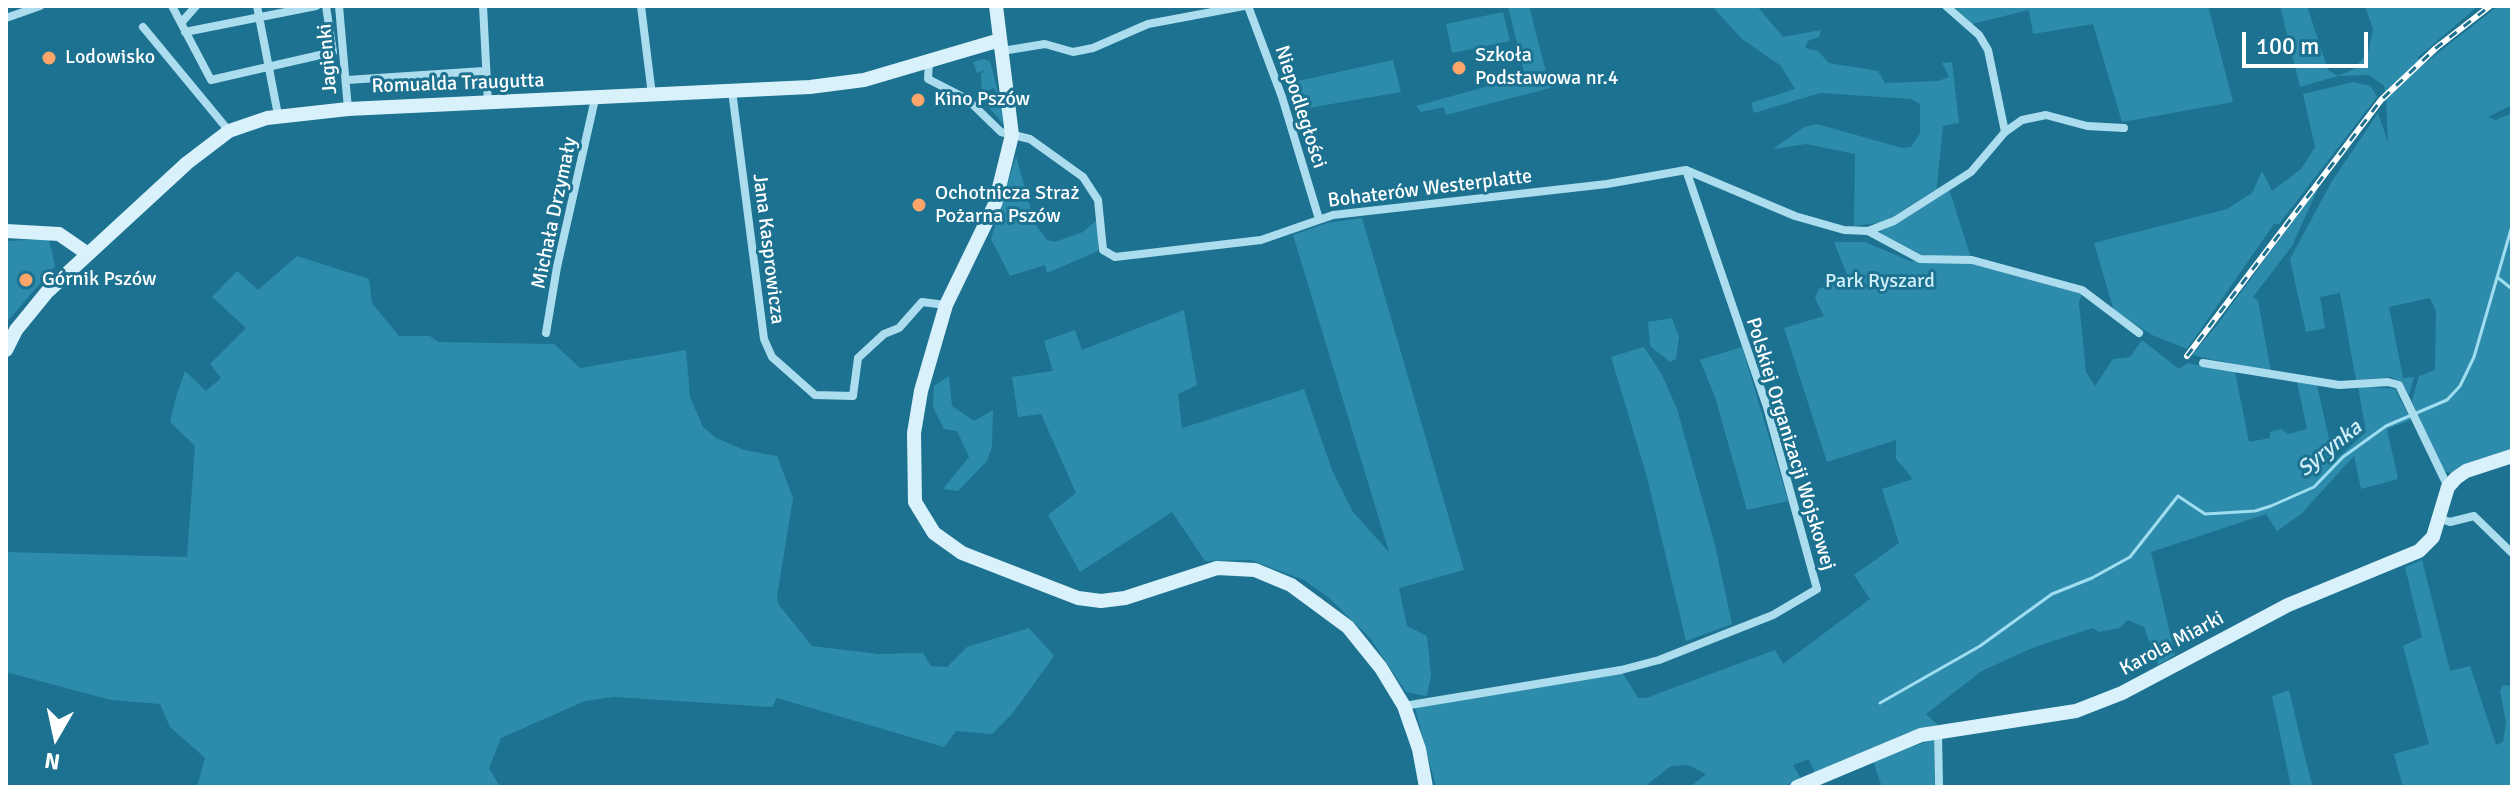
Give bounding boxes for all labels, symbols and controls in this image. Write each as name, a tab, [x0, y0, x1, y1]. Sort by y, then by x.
scale bar	[2246, 16, 2372, 66]
street label: Jagienki	[313, 23, 343, 95]
text: 100 m	[2256, 31, 2319, 61]
street label: Niepodległości	[1269, 43, 1331, 171]
place label: Szkoła Podstawowa nr.4	[1475, 44, 1619, 91]
place label: Lodowisko	[65, 46, 155, 70]
marker: Lodowisko	[40, 49, 58, 67]
marker: Szkoła Podstawowa nr.4	[1450, 59, 1468, 77]
street label: Romualda Traugutta	[371, 69, 545, 99]
place label: Kino Pszów	[934, 88, 1030, 112]
marker: Kino Pszów	[909, 91, 927, 109]
street label: Michała Drzymały	[527, 135, 583, 291]
street label: Bohaterów Westerplatte	[1327, 165, 1533, 213]
street label: Jana Kasprowicza	[747, 172, 789, 326]
place label: Ochotnicza Straż Pożarna Pszów	[935, 182, 1079, 229]
marker: Ochotnicza Straż Pożarna Pszów	[910, 196, 928, 214]
place label: Górnik Pszów	[42, 268, 156, 292]
park label: Park Ryszard	[1825, 270, 1935, 294]
marker: Górnik Pszów	[17, 271, 35, 289]
street label: Polskiej Organizacji Wojskowej	[1740, 315, 1840, 573]
water label: Syrynka	[2292, 415, 2368, 483]
street label: Karola Miarki	[2116, 607, 2228, 681]
north arrow	[16, 697, 96, 777]
text: N	[42, 747, 62, 776]

